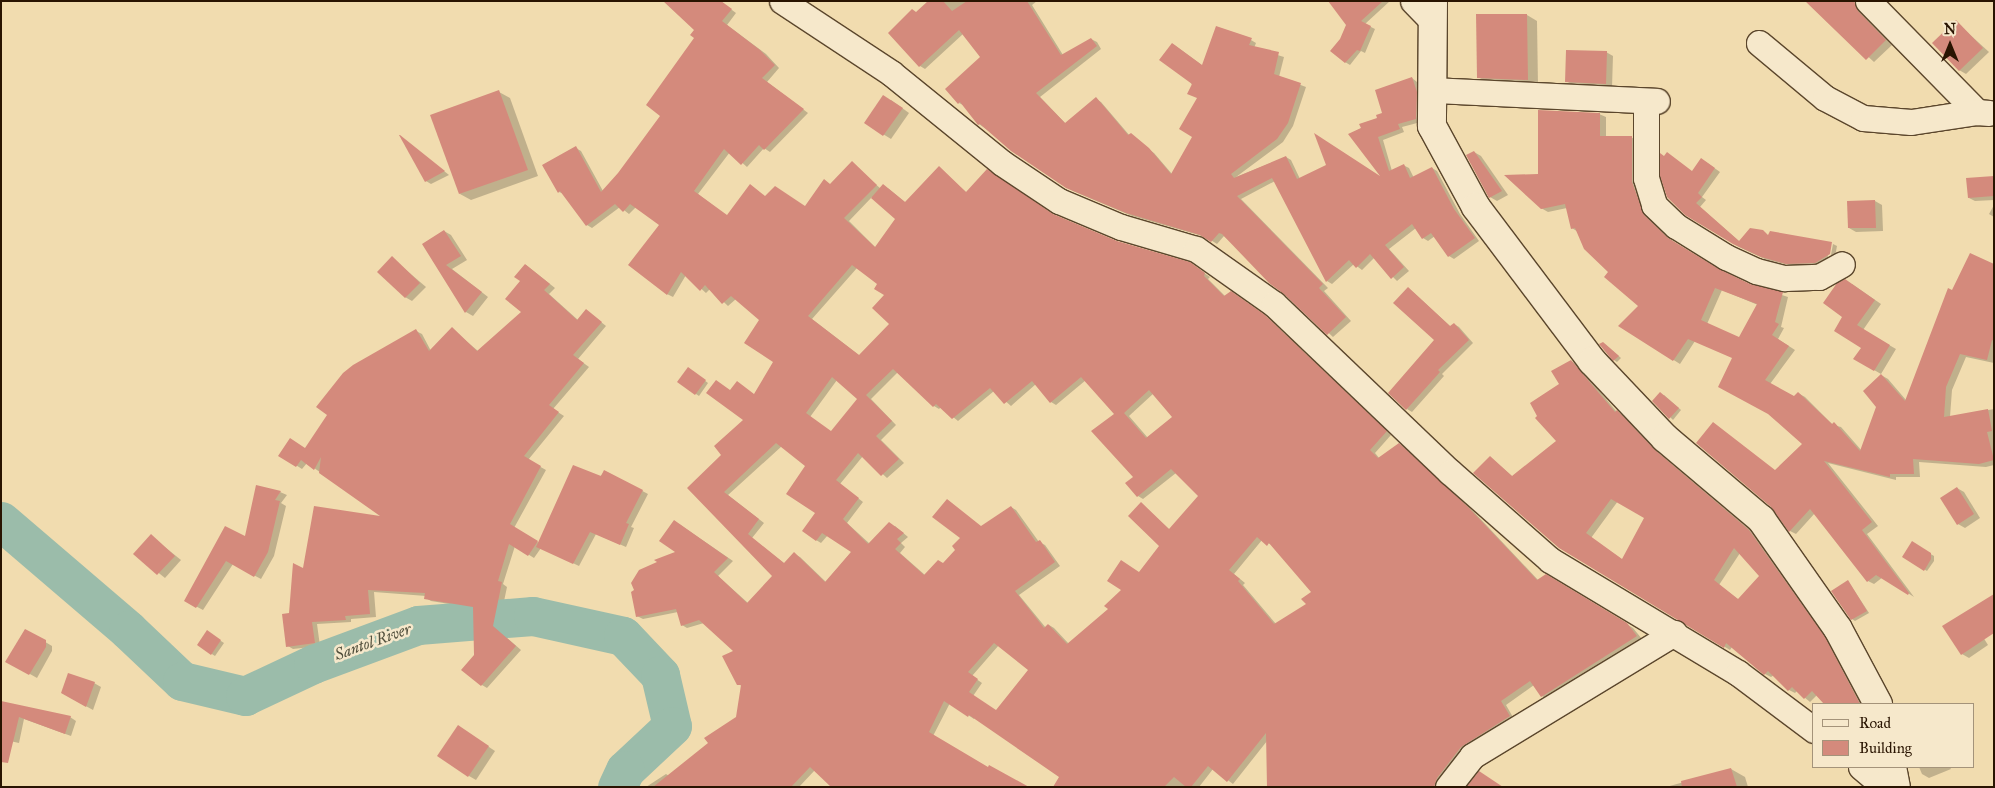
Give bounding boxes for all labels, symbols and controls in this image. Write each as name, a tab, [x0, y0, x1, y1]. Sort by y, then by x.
north arrow	[1925, 20, 1975, 70]
text: N	[1944, 21, 1956, 38]
water label: Santol River	[332, 619, 414, 665]
legend	[1812, 703, 1975, 768]
text: Road	[1859, 714, 1891, 732]
text: Building	[1859, 739, 1912, 757]

